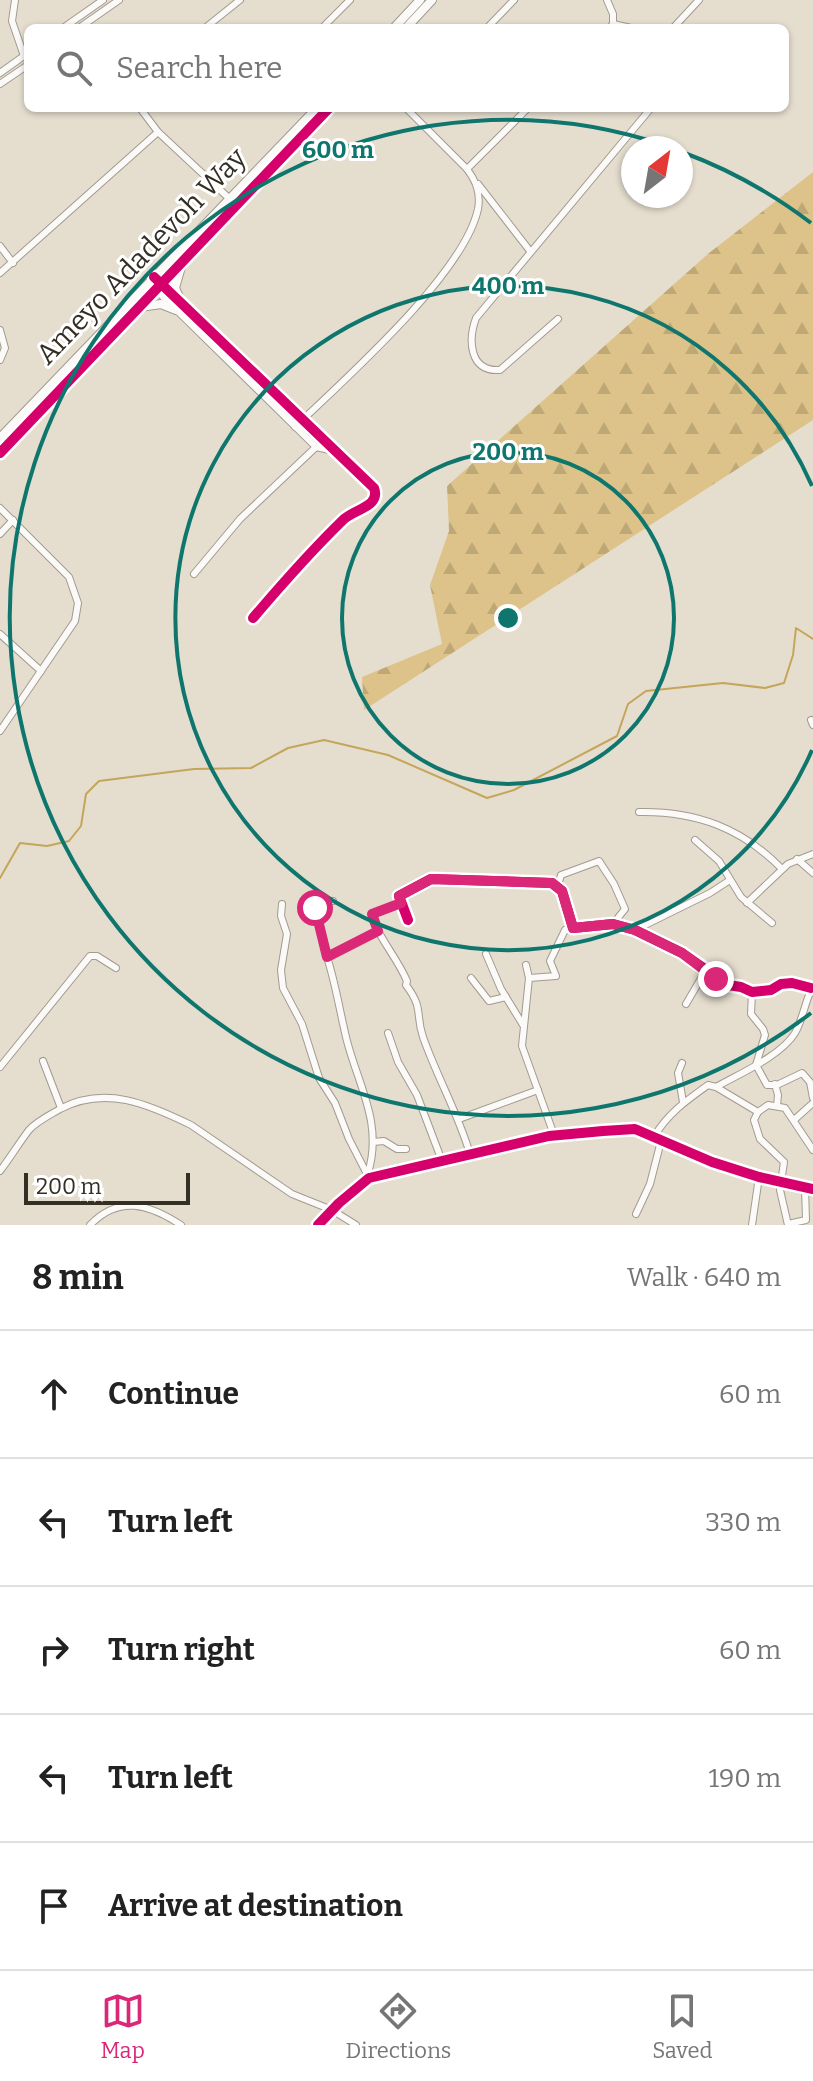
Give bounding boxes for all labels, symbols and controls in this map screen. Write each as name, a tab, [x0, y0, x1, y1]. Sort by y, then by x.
search box	[24, 24, 789, 112]
icon: search	[52, 46, 96, 90]
text: Search here	[116, 50, 283, 86]
text: 600 m	[302, 136, 374, 164]
north arrow	[621, 136, 693, 208]
street label: Ameyo Adadevoh Way	[29, 141, 253, 371]
text: 400 m	[472, 272, 544, 300]
text: 200 m	[472, 438, 544, 466]
centre of rings	[494, 604, 522, 632]
route start	[297, 890, 333, 926]
route end	[698, 961, 734, 997]
scale bar	[24, 1169, 190, 1205]
text: 200 m	[36, 1173, 102, 1200]
text: 8 min	[32, 1257, 124, 1298]
text: Walk · 640 m	[627, 1262, 781, 1293]
icon: ahead	[32, 1372, 76, 1416]
text: Continue	[108, 1376, 239, 1412]
text: 60 m	[719, 1379, 781, 1410]
icon: left	[32, 1500, 76, 1544]
text: Turn left	[108, 1504, 233, 1540]
text: 330 m	[705, 1507, 781, 1538]
icon: right	[32, 1628, 76, 1672]
text: Turn right	[108, 1632, 255, 1668]
text: 60 m	[719, 1635, 781, 1666]
icon: left	[32, 1756, 76, 1800]
text: Turn left	[108, 1760, 233, 1796]
text: 190 m	[709, 1763, 781, 1794]
icon: arrive	[32, 1884, 76, 1928]
text: Arrive at destination	[108, 1888, 403, 1924]
tab: Map	[100, 1989, 145, 2064]
tab: Directions	[346, 1989, 451, 2064]
tab: Saved	[652, 1989, 713, 2064]

